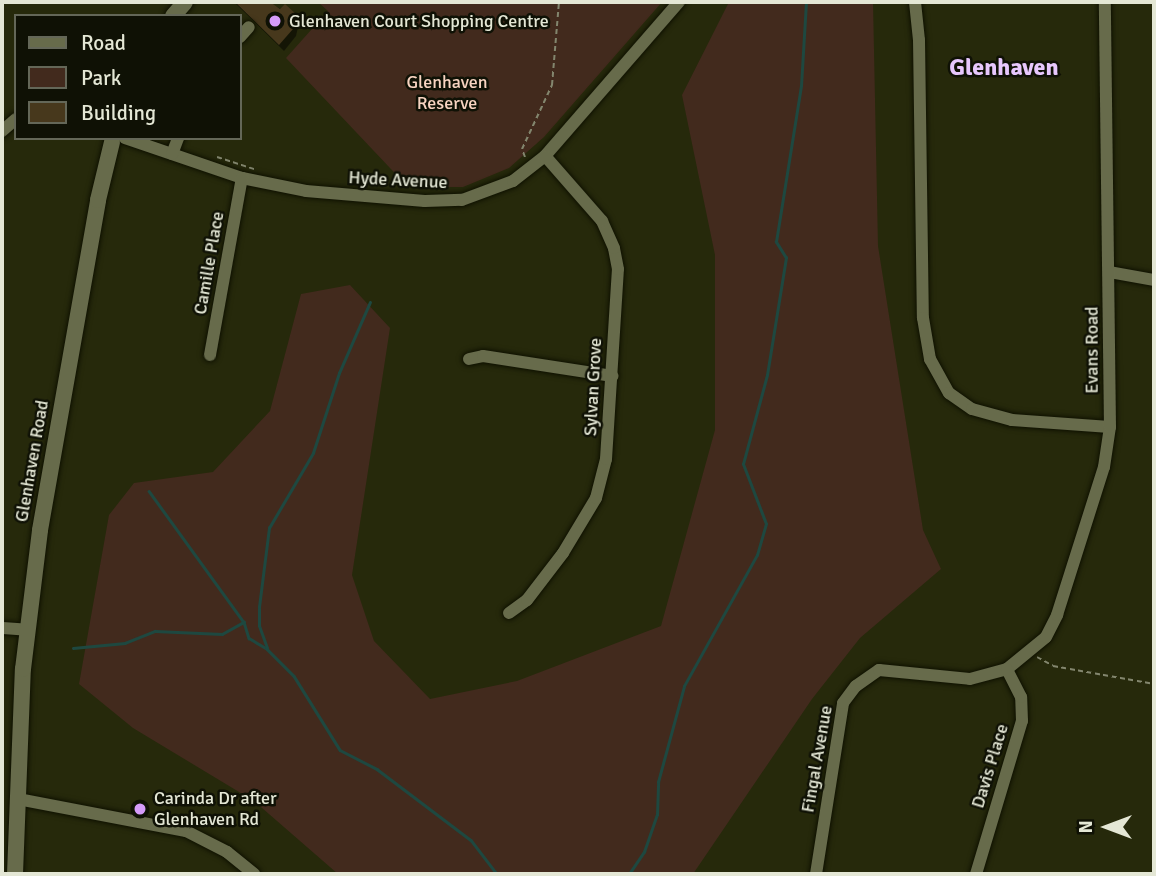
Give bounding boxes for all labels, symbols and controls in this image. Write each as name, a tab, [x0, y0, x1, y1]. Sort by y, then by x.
place label: Glenhaven Court Shopping Centre	[289, 10, 549, 32]
marker: Glenhaven Court Shopping Centre	[267, 13, 283, 29]
legend	[14, 14, 242, 140]
text: Road	[81, 30, 126, 56]
district label: Glenhaven	[949, 54, 1059, 82]
text: Park	[81, 65, 121, 91]
park label: Glenhaven Reserve	[407, 72, 487, 114]
text: Building	[81, 100, 156, 126]
street label: Hyde Avenue	[348, 167, 448, 193]
street label: Camille Place	[189, 210, 229, 316]
street label: Evans Road	[1081, 306, 1103, 394]
street label: Sylvan Grove	[580, 337, 606, 437]
street label: Glenhaven Road	[11, 398, 53, 524]
street label: Fingal Avenue	[797, 704, 837, 814]
street label: Davis Place	[967, 721, 1013, 811]
place label: Carinda Dr after Glenhaven Rd	[154, 788, 277, 830]
north arrow	[1072, 792, 1142, 862]
marker: Carinda Dr after Glenhaven Rd	[132, 801, 148, 817]
text: N	[1074, 820, 1098, 834]

